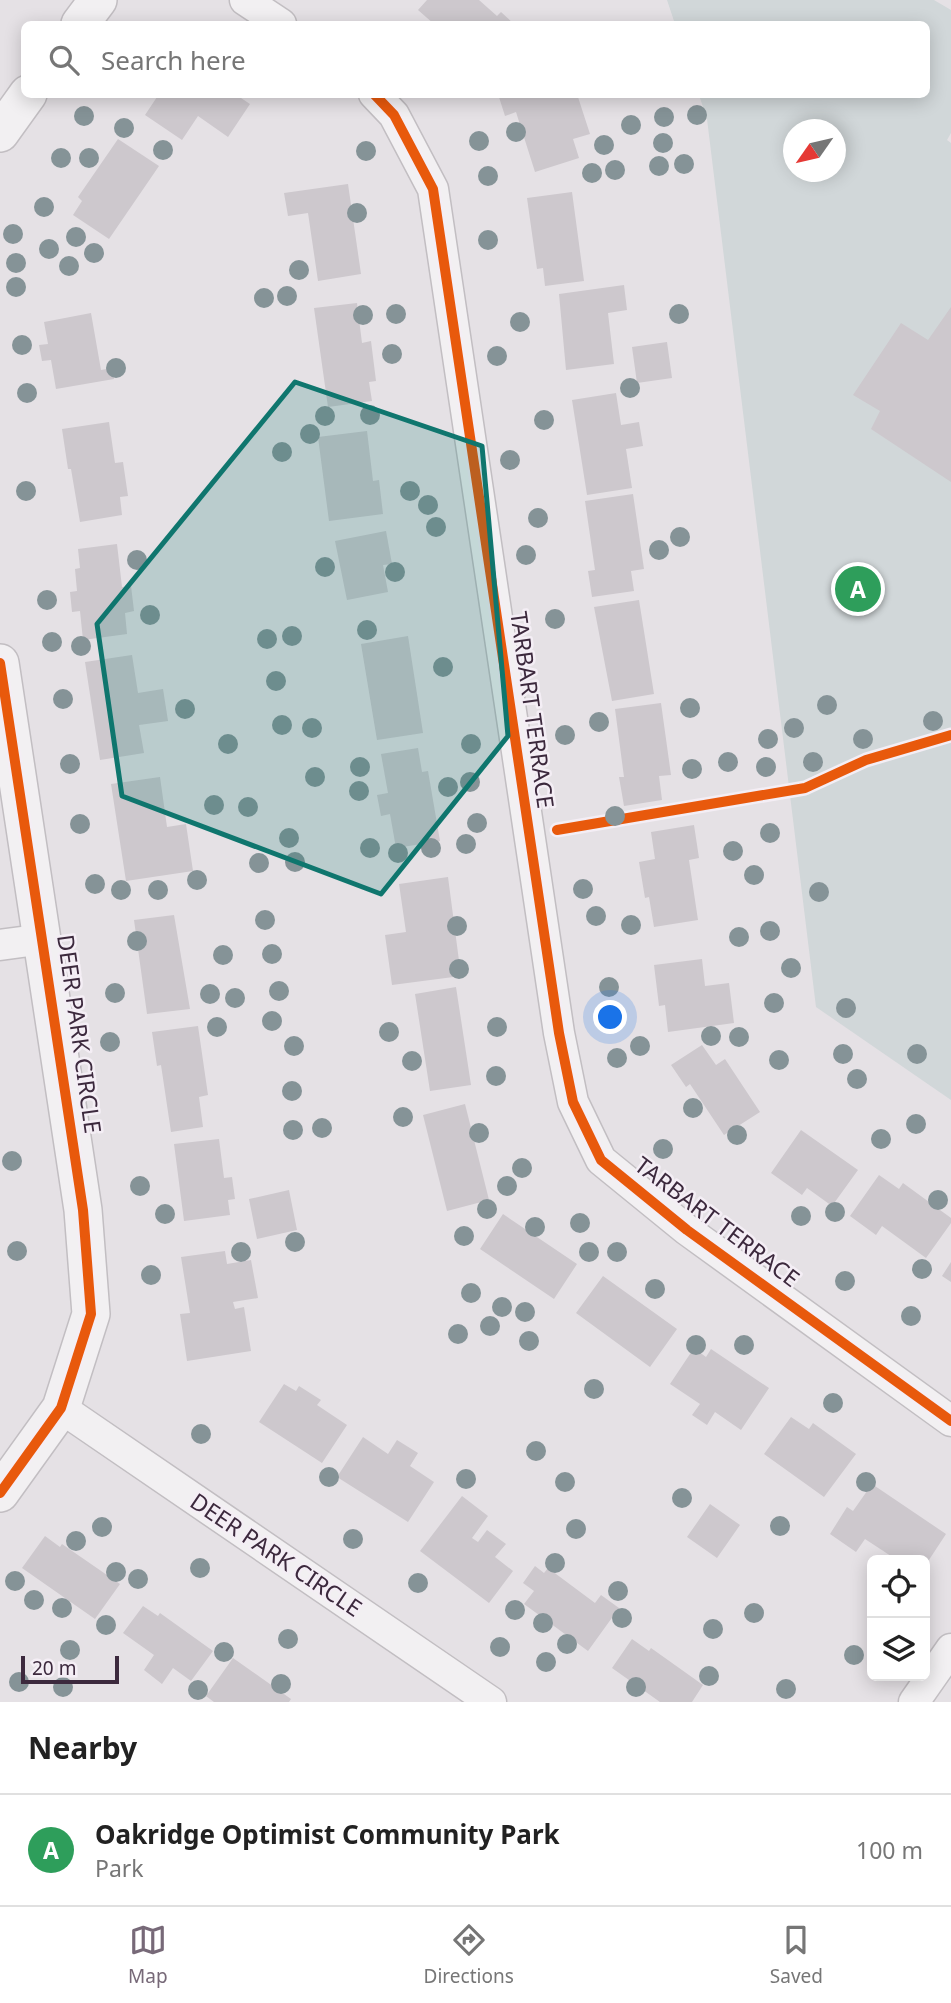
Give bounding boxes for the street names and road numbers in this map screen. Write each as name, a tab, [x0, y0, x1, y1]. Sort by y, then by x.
street label: TARBART TERRACE	[503, 609, 563, 810]
street label: DEER PARK CIRCLE	[50, 932, 110, 1135]
street label: TARBART TERRACE	[629, 1149, 807, 1294]
street label: DEER PARK CIRCLE	[184, 1485, 369, 1624]

